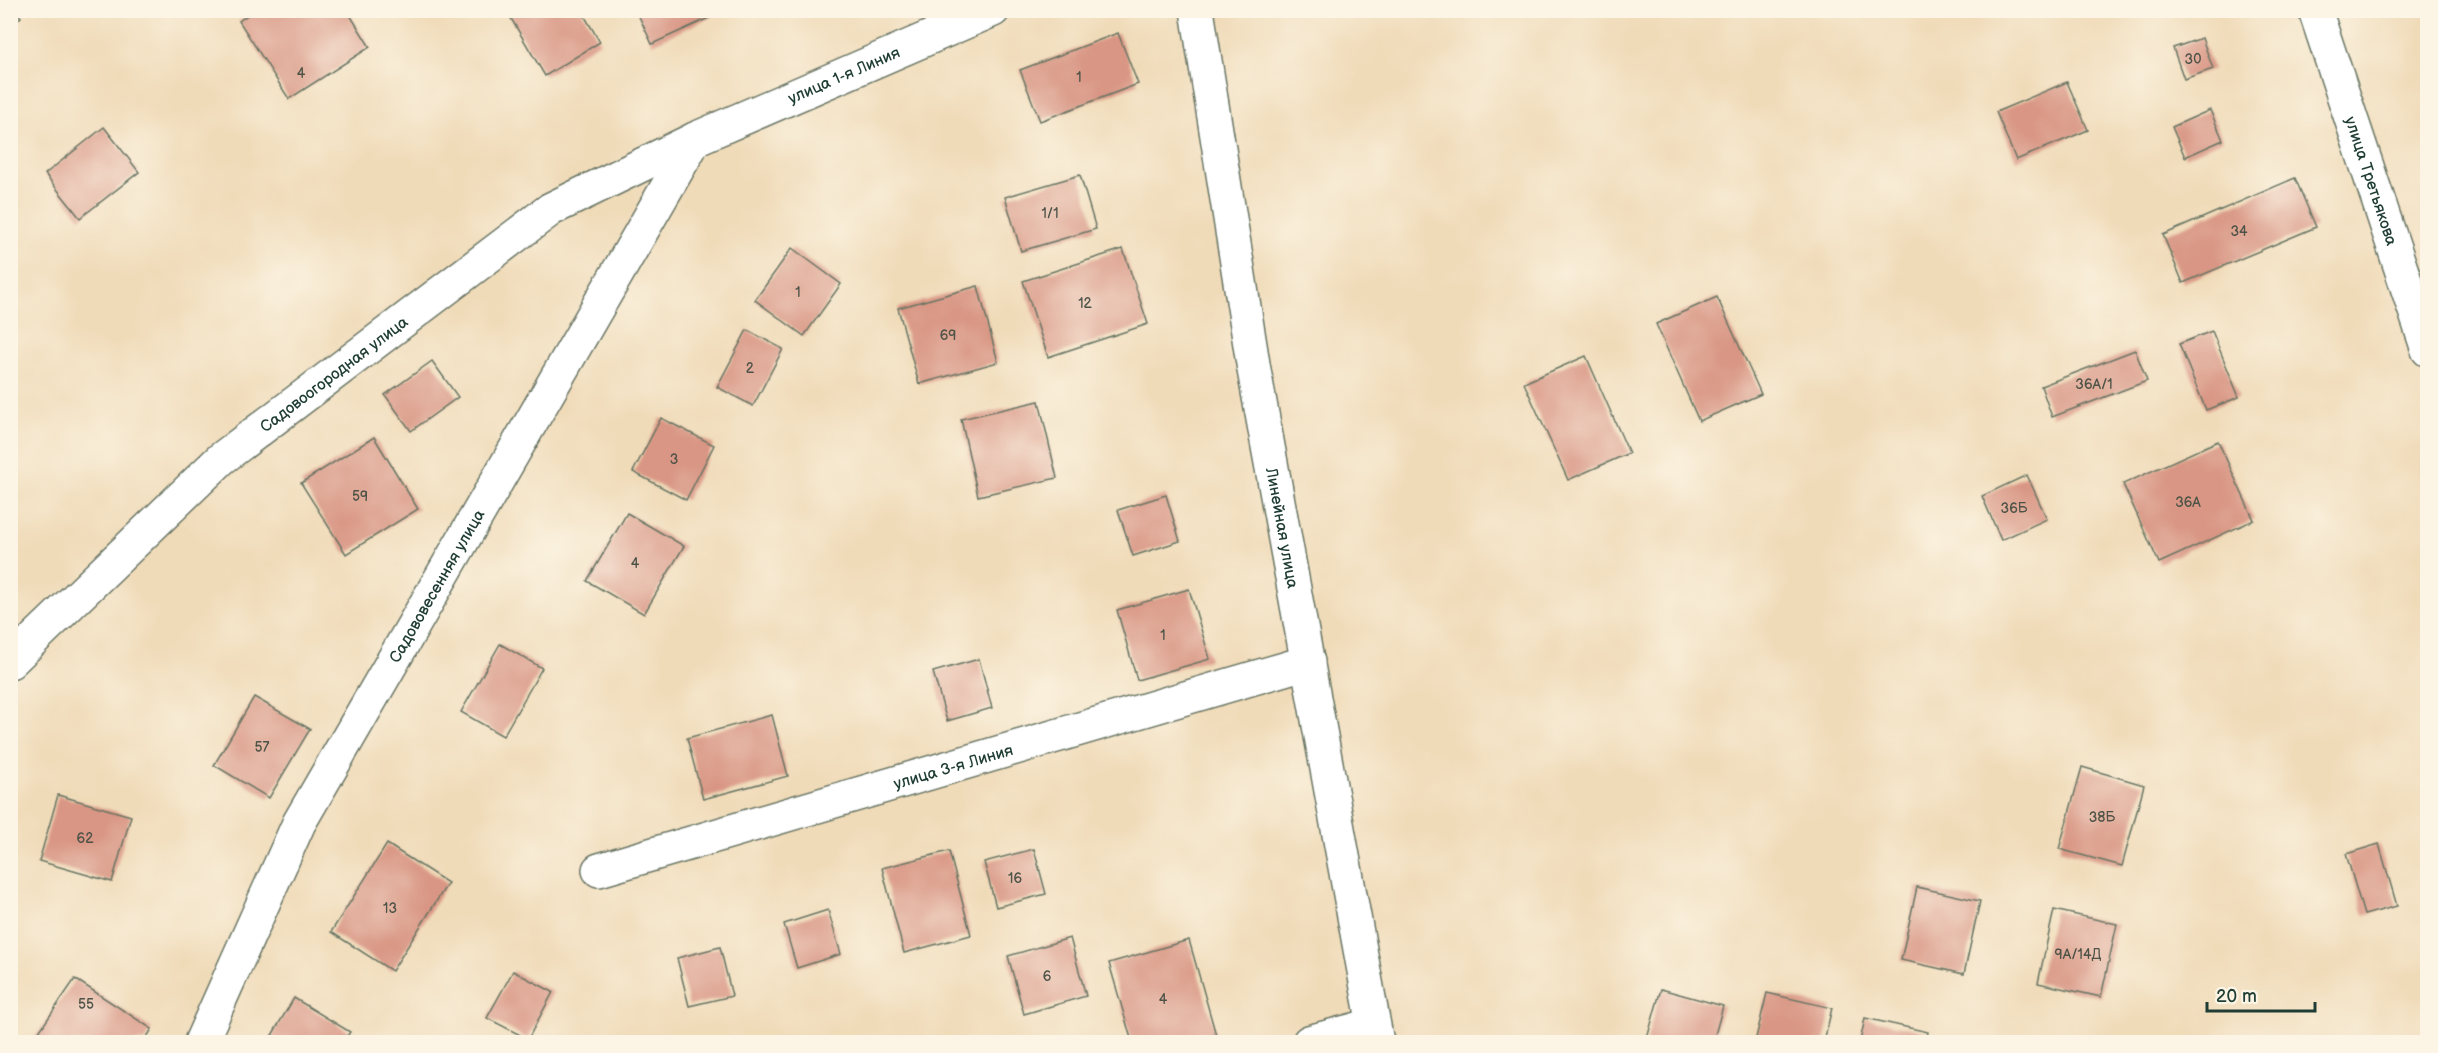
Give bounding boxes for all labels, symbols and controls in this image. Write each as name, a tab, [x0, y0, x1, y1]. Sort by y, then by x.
street label: улица 1-я Линия	[786, 43, 903, 109]
house number: 30	[2185, 51, 2201, 68]
house number: 4	[297, 65, 306, 82]
house number: 1	[1076, 69, 1082, 86]
street label: улица Третьякова	[2340, 114, 2401, 249]
house number: 1/1	[1041, 205, 1059, 222]
house number: 34	[2230, 223, 2248, 240]
house number: 1	[795, 284, 801, 301]
house number: 12	[1078, 295, 1093, 312]
street label: Садовоогородная улица	[257, 313, 413, 437]
house number: 69	[940, 327, 956, 344]
house number: 2	[746, 360, 755, 377]
house number: 36А/1	[2075, 376, 2113, 393]
house number: 3	[670, 451, 678, 468]
street label: Линейная улица	[1261, 465, 1302, 591]
house number: 59	[352, 488, 368, 505]
house number: 36А	[2175, 494, 2201, 511]
house number: 36Б	[2001, 500, 2028, 517]
street label: Садововесенняя улица	[386, 506, 490, 667]
house number: 4	[631, 555, 640, 572]
house number: 1	[1160, 627, 1166, 644]
house number: 57	[255, 739, 270, 756]
street label: улица 3-я Линия	[892, 741, 1016, 794]
house number: 38Б	[2089, 809, 2116, 826]
house number: 62	[77, 830, 94, 847]
house number: 16	[1008, 870, 1022, 887]
house number: 13	[383, 900, 397, 917]
house number: 9А/14Д	[2055, 946, 2101, 963]
house number: 6	[1043, 968, 1052, 985]
scale bar	[2207, 975, 2315, 1013]
text: 20 m	[2216, 986, 2257, 1007]
house number: 4	[1159, 991, 1168, 1008]
house number: 55	[78, 996, 94, 1013]

